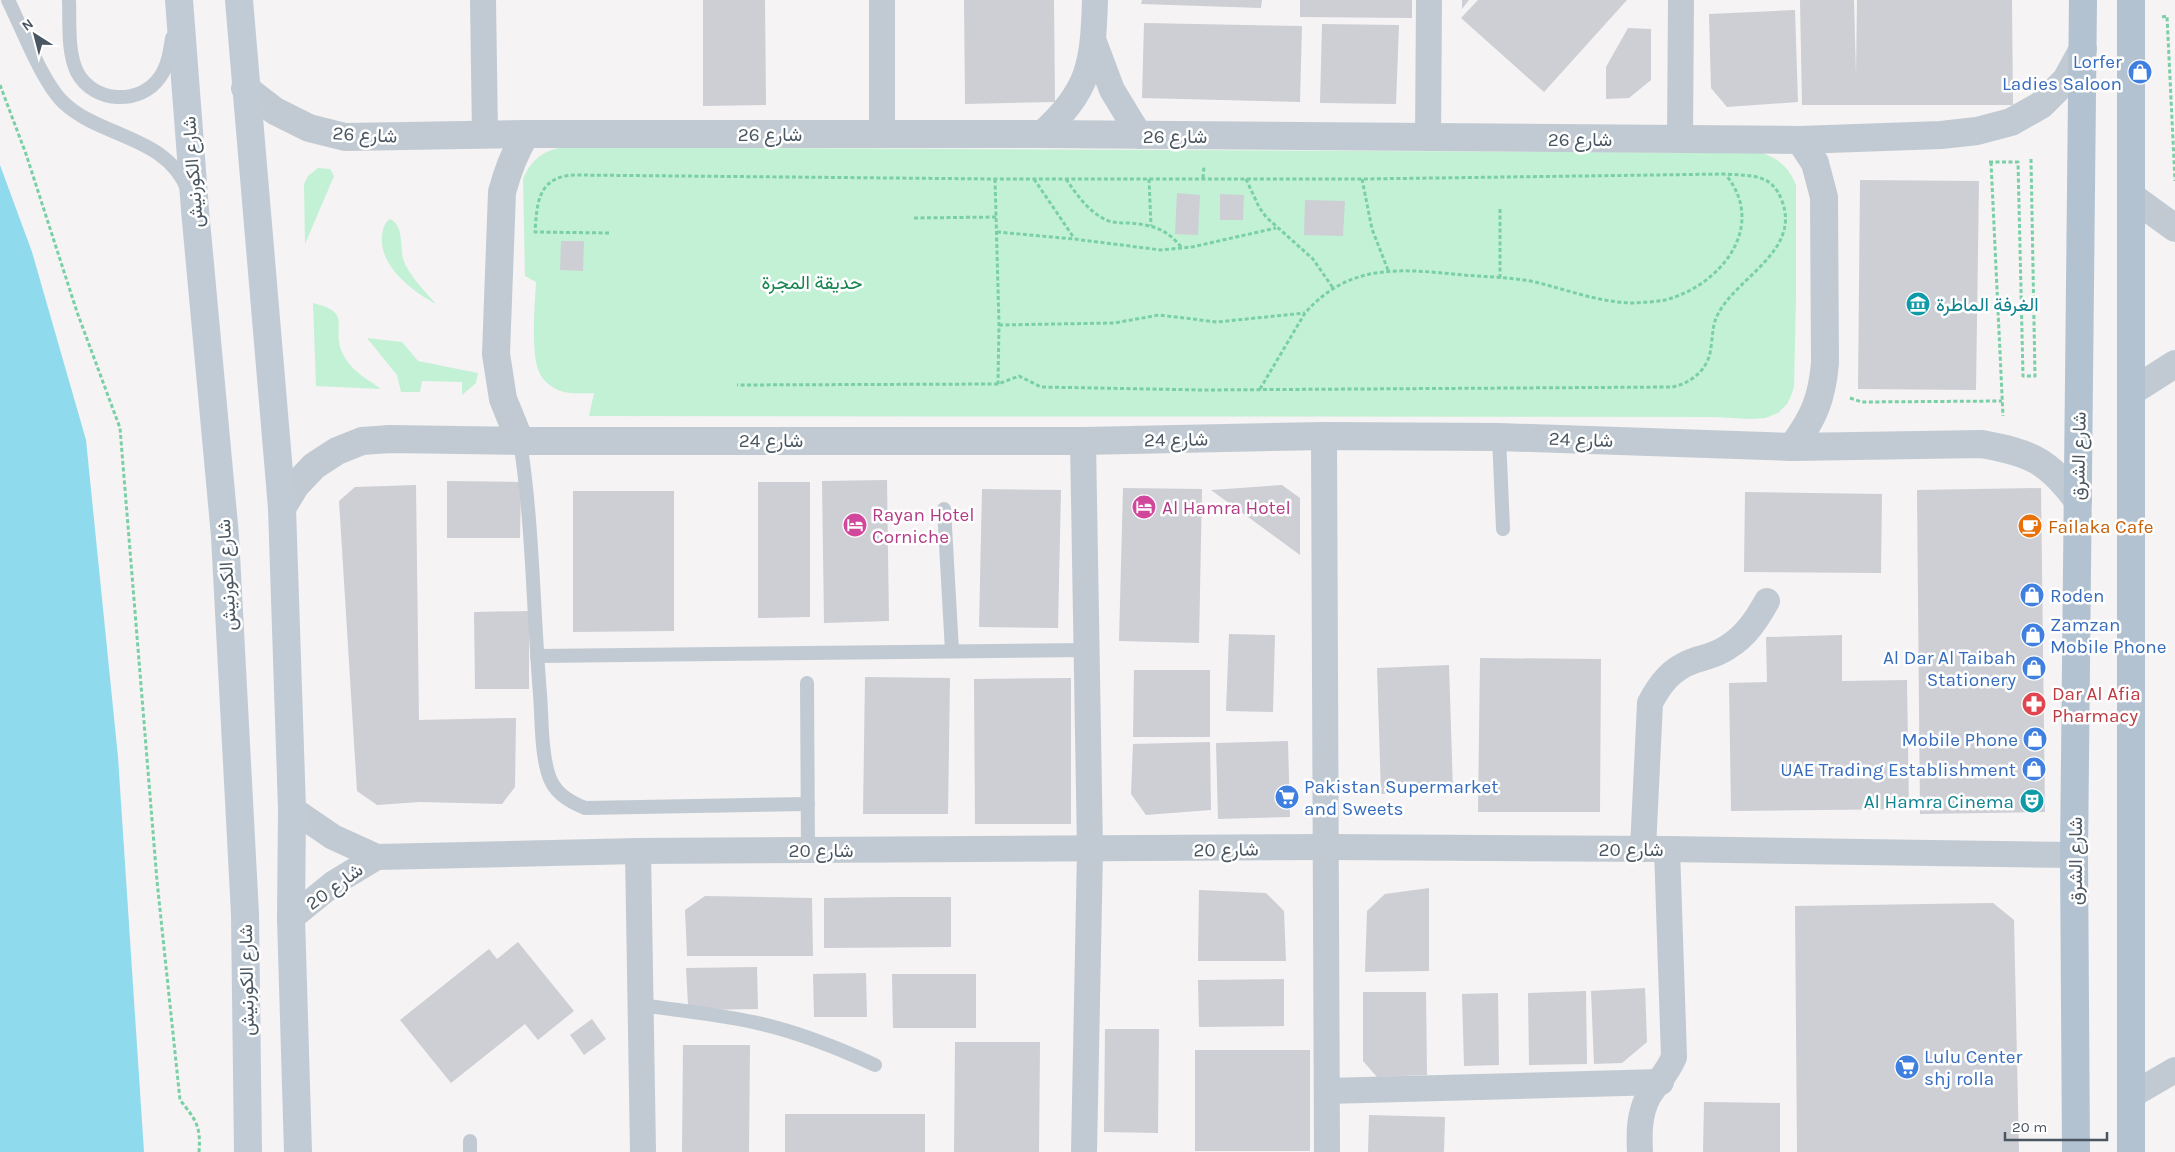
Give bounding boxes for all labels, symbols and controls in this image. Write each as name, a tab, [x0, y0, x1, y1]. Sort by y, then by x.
north arrow	[10, 10, 60, 60]
text: N	[19, 15, 37, 35]
place label: Lorfer Ladies Saloon	[2002, 51, 2122, 95]
shop icon: Lorfer Ladies Saloon	[2127, 59, 2153, 85]
street label: شارع الكورنيش	[178, 115, 209, 228]
street label: شارع 26	[332, 122, 398, 149]
street label: شارع 26	[738, 124, 802, 147]
street label: شارع 26	[1143, 126, 1207, 149]
street label: شارع 26	[1548, 129, 1612, 152]
park label: حديقة المجرة	[762, 272, 863, 294]
museum icon: الغرفة الماطرة	[1905, 291, 1931, 317]
place label: الغرفة الماطرة	[1936, 294, 2039, 316]
street label: شارع الشرق	[2067, 412, 2092, 501]
street label: شارع 24	[1144, 428, 1208, 453]
street label: شارع 24	[1548, 428, 1614, 453]
street label: شارع 24	[739, 430, 803, 453]
hotel icon: Al Hamra Hotel	[1131, 494, 1157, 520]
place label: Al Hamra Hotel	[1162, 497, 1291, 519]
place label: Rayan Hotel Corniche	[872, 504, 975, 548]
hotel icon: Rayan Hotel Corniche	[842, 512, 868, 538]
cafe icon: Failaka Cafe	[2017, 513, 2043, 539]
place label: Failaka Cafe	[2048, 516, 2153, 538]
street label: شارع الكورنيش	[213, 518, 242, 631]
shop icon: Roden	[2019, 582, 2045, 608]
place label: Roden	[2050, 585, 2105, 607]
place label: Zamzan Mobile Phone	[2050, 614, 2167, 658]
shop icon: Zamzan Mobile Phone	[2020, 622, 2046, 648]
place label: Al Dar Al Taibah Stationery	[1883, 647, 2016, 691]
shop icon: Al Dar Al Taibah Stationery	[2021, 655, 2047, 681]
place label: Dar Al Afia Pharmacy	[2052, 683, 2141, 727]
pharmacy icon: Dar Al Afia Pharmacy	[2021, 691, 2047, 717]
shop icon: Mobile Phone	[2022, 726, 2048, 752]
place label: Mobile Phone	[1901, 729, 2018, 751]
shop icon: UAE Trading Establishment	[2021, 756, 2047, 782]
place label: UAE Trading Establishment	[1780, 759, 2016, 781]
place label: Pakistan Supermarket and Sweets	[1304, 776, 1498, 820]
supermarket icon: Pakistan Supermarket and Sweets	[1274, 784, 1300, 810]
theatre icon: Al Hamra Cinema	[2019, 788, 2045, 814]
place label: Al Hamra Cinema	[1864, 791, 2014, 813]
street label: شارع الشرق	[2065, 817, 2088, 905]
street label: شارع 20	[1193, 838, 1259, 863]
street label: شارع 20	[1598, 839, 1664, 862]
street label: شارع 20	[788, 840, 854, 863]
street label: شارع 20	[302, 859, 368, 916]
street label: شارع الكورنيش	[235, 924, 260, 1036]
place label: Lulu Center shj rolla	[1924, 1046, 2022, 1090]
supermarket icon: Lulu Center shj rolla	[1894, 1054, 1920, 1080]
scale bar	[2005, 1110, 2108, 1142]
text: 20 m	[2012, 1118, 2047, 1136]

